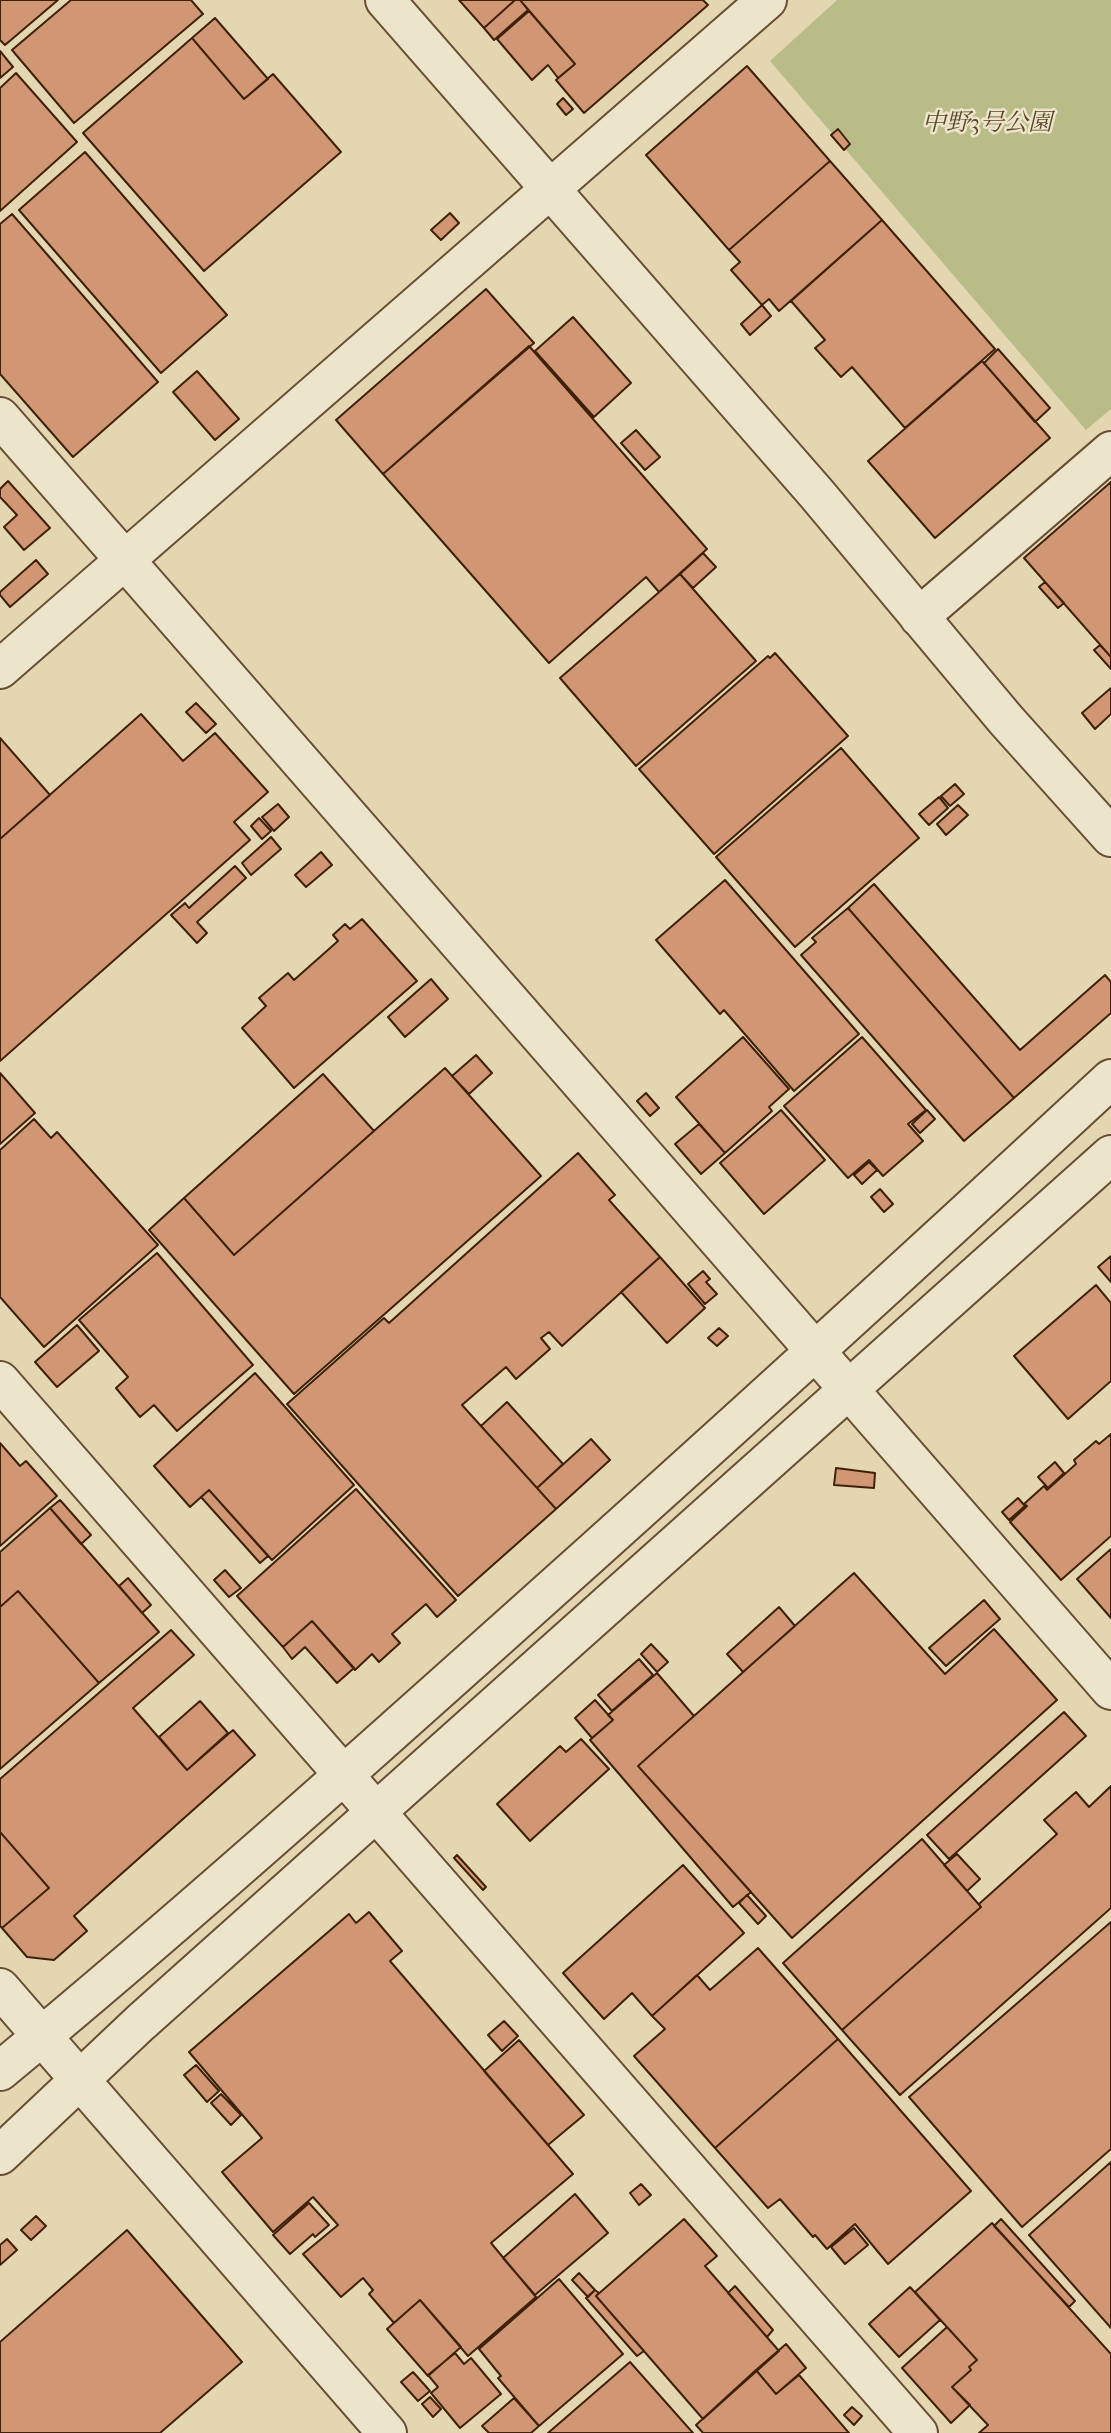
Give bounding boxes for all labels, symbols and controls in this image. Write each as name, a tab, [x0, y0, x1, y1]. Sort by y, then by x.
park label: 中野3号公園	[922, 110, 1052, 138]

